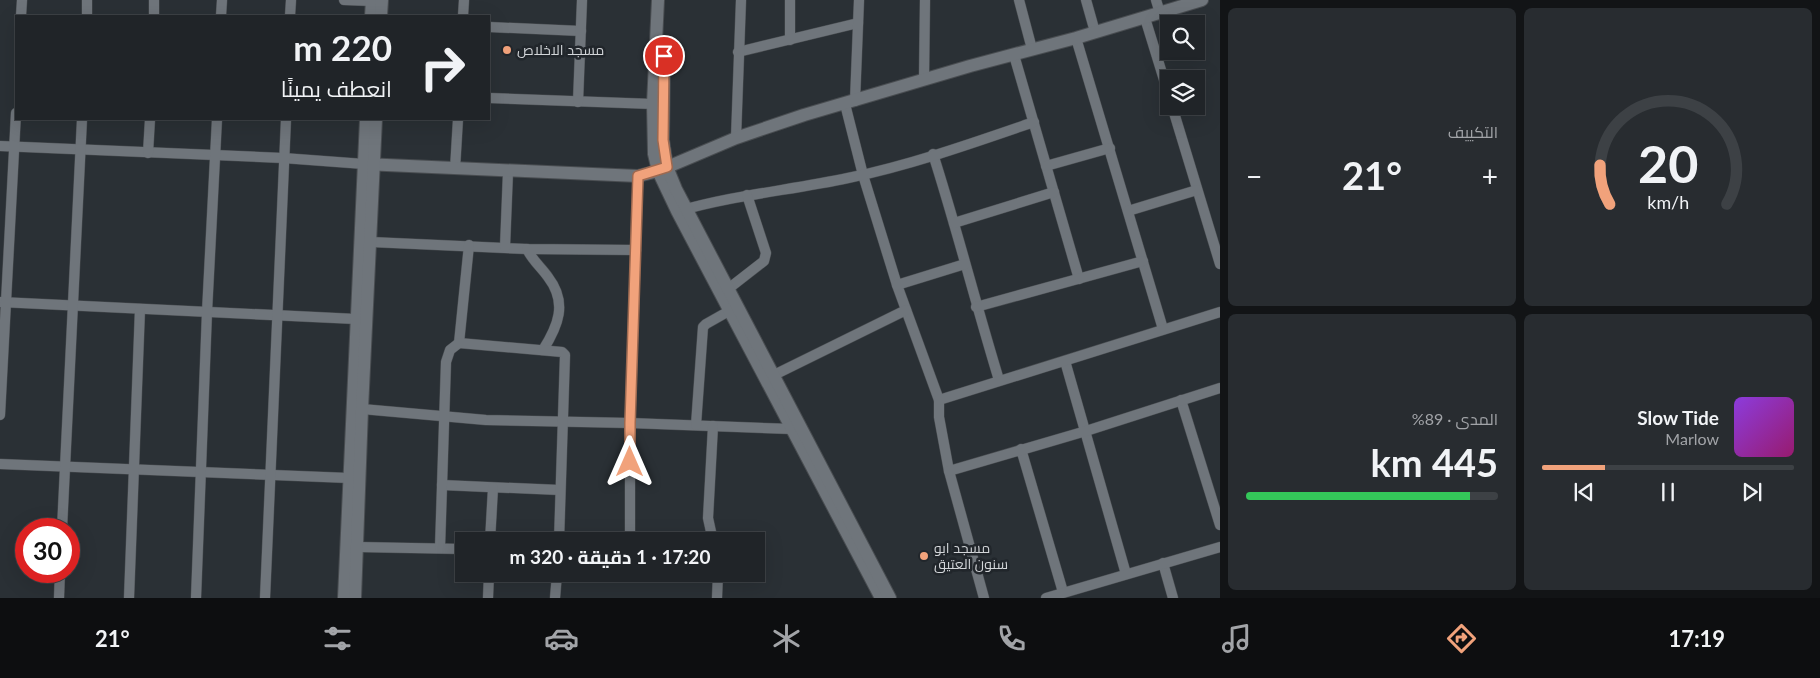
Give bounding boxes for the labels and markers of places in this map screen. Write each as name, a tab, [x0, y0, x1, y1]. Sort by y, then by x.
pin	[643, 35, 685, 77]
place label: مسجد الاخلاص	[517, 41, 604, 58]
marker: مسجد الاخلاص	[501, 44, 513, 56]
place label: مسجد ابو سنون العتيق	[934, 539, 1008, 573]
marker: مسجد ابو سنون العتيق	[918, 550, 930, 562]

